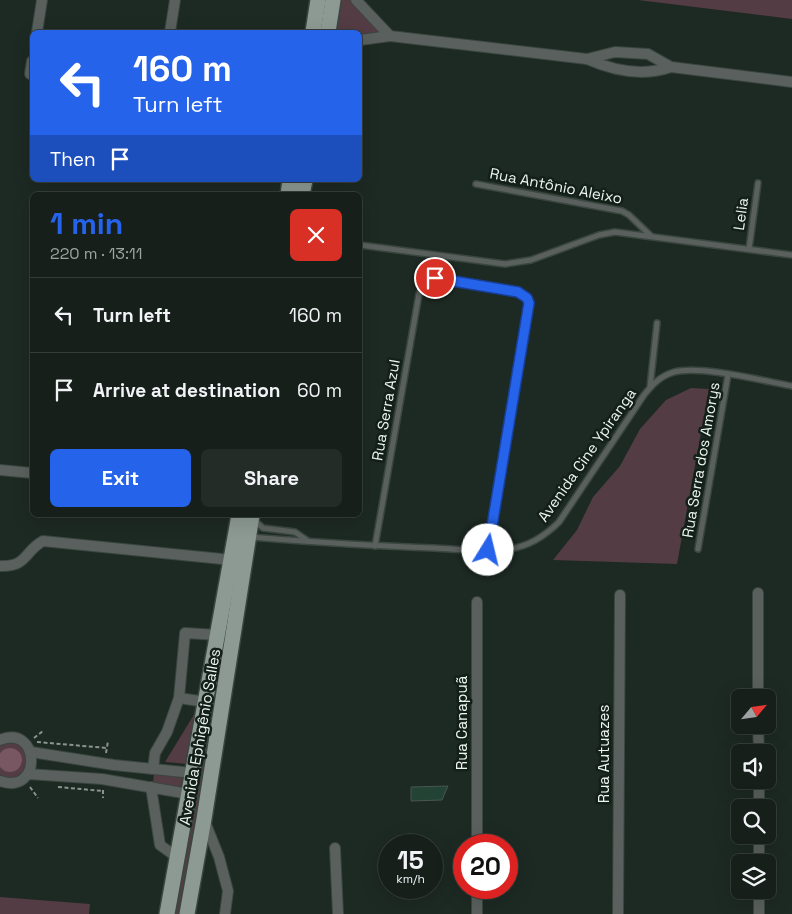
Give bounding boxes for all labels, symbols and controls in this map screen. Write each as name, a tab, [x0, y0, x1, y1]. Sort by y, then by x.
text: 160 m	[133, 47, 232, 91]
icon: left	[50, 50, 115, 115]
text: Turn left	[133, 90, 223, 118]
icon: arrive	[106, 145, 134, 173]
text: Then	[50, 147, 96, 172]
street label: Rua Antônio Aleixo	[488, 163, 624, 208]
street label: Lelia	[729, 196, 752, 232]
text: 1 min	[50, 204, 123, 243]
button: close	[290, 209, 342, 261]
text: 220 m · 13:11	[50, 243, 142, 264]
pin	[414, 257, 456, 299]
icon: arrive	[421, 264, 449, 292]
icon: left	[50, 301, 78, 329]
text: Turn left	[93, 303, 171, 328]
text: 160 m	[289, 303, 342, 328]
street label: Rua Serra Azul	[367, 358, 404, 462]
icon: arrive	[50, 376, 78, 404]
text: Arrive at destination	[93, 378, 281, 403]
text: 60 m	[297, 378, 342, 403]
street label: Rua Serra dos Amorys	[677, 381, 724, 539]
street label: Avenida Cine Ypiranga	[533, 384, 640, 525]
button: Exit	[50, 449, 191, 507]
button: Share	[201, 449, 342, 507]
position arrow	[461, 523, 513, 575]
street label: Avenida Ephigênio Salles	[175, 647, 224, 826]
street label: Rua Canapuã	[452, 675, 471, 770]
north arrow	[731, 689, 776, 734]
map controls	[731, 689, 776, 899]
street label: Rua Autuazes	[594, 705, 613, 803]
button: sound	[731, 744, 776, 789]
button: search	[731, 799, 776, 844]
speed limit sign: 20	[453, 834, 518, 899]
text: 15	[397, 844, 424, 876]
button: layers	[731, 854, 776, 899]
text: km/h	[396, 871, 425, 887]

